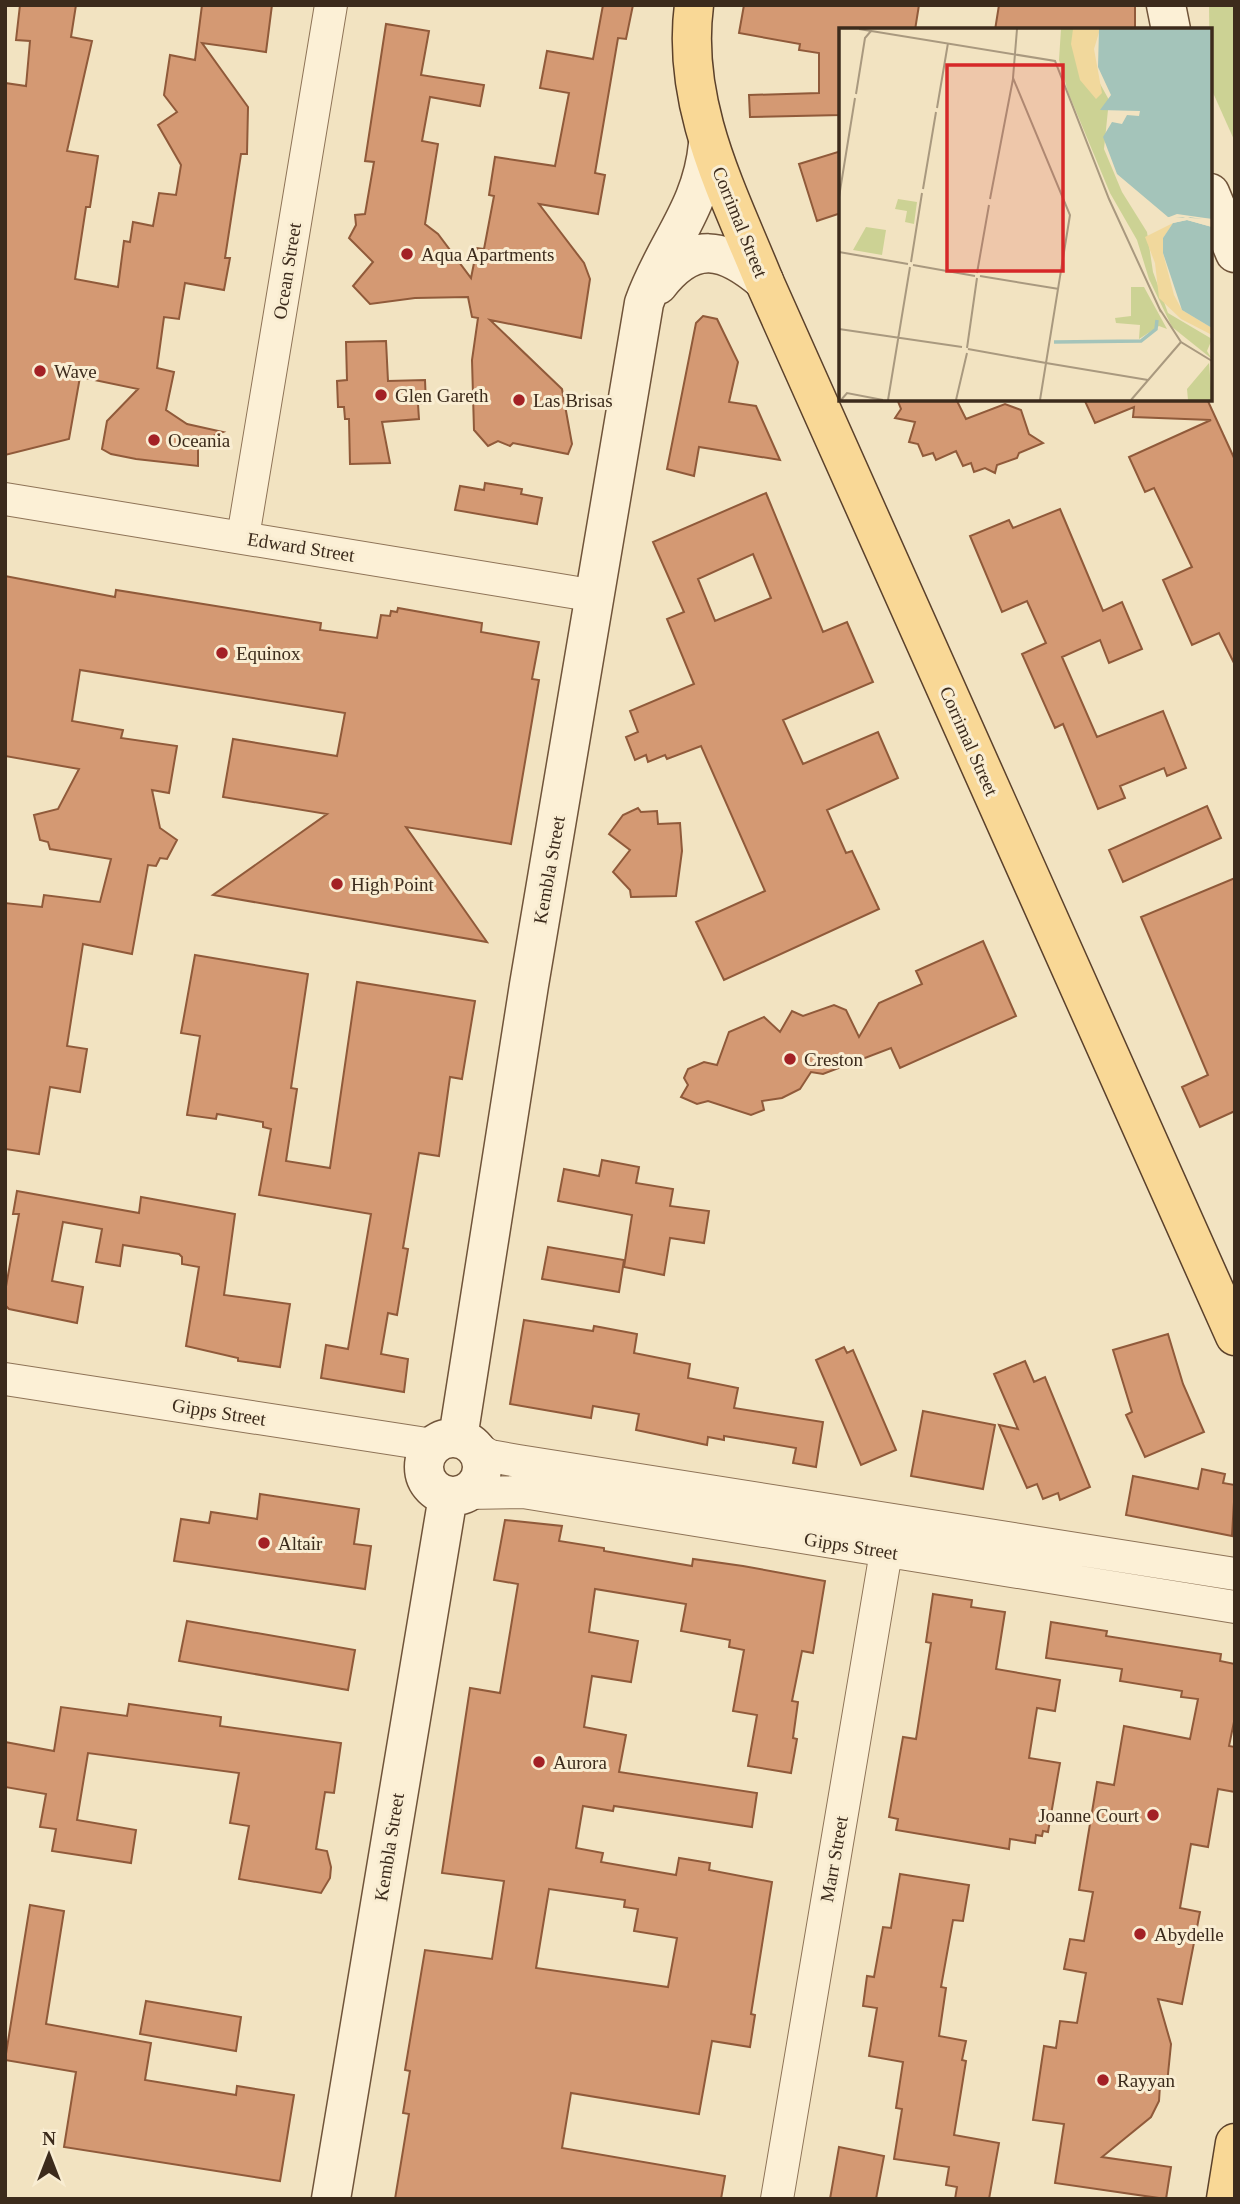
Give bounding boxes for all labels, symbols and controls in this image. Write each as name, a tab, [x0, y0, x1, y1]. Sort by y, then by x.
inset map	[839, 28, 1212, 401]
street label: Corrimal Street	[708, 164, 772, 281]
street label: Ocean Street	[269, 220, 305, 321]
place label: Aqua Apartments	[421, 244, 555, 265]
marker: Aqua Apartments	[399, 246, 415, 262]
place label: Wave	[54, 361, 97, 382]
marker: Wave	[32, 363, 48, 379]
place label: Glen Gareth	[395, 385, 489, 406]
marker: Glen Gareth	[373, 387, 389, 403]
place label: Las Brisas	[533, 390, 613, 411]
marker: Las Brisas	[511, 392, 527, 408]
place label: Oceania	[168, 430, 231, 451]
marker: Oceania	[146, 432, 162, 448]
street label: Edward Street	[246, 528, 357, 566]
place label: Equinox	[236, 643, 301, 664]
marker: Equinox	[214, 645, 230, 661]
street label: Corrimal Street	[935, 683, 1003, 800]
street label: Kembla Street	[529, 814, 569, 926]
place label: High Point	[351, 874, 435, 895]
marker: High Point	[329, 876, 345, 892]
place label: Creston	[804, 1049, 864, 1070]
marker: Creston	[782, 1051, 798, 1067]
street label: Gipps Street	[171, 1394, 268, 1430]
street label: Gipps Street	[803, 1528, 900, 1564]
place label: Altair	[278, 1533, 323, 1554]
marker: Altair	[256, 1535, 272, 1551]
place label: Aurora	[553, 1752, 607, 1773]
marker: Aurora	[531, 1754, 547, 1770]
street label: Kembla Street	[370, 1791, 408, 1903]
place label: Joanne Court	[1038, 1805, 1140, 1826]
marker: Joanne Court	[1145, 1807, 1161, 1823]
street label: Marr Street	[816, 1814, 852, 1904]
place label: Abydelle	[1154, 1924, 1224, 1945]
marker: Abydelle	[1132, 1926, 1148, 1942]
place label: Rayyan	[1117, 2070, 1176, 2091]
marker: Rayyan	[1095, 2072, 1111, 2088]
north arrow	[14, 2120, 84, 2190]
text: N	[42, 2128, 56, 2149]

